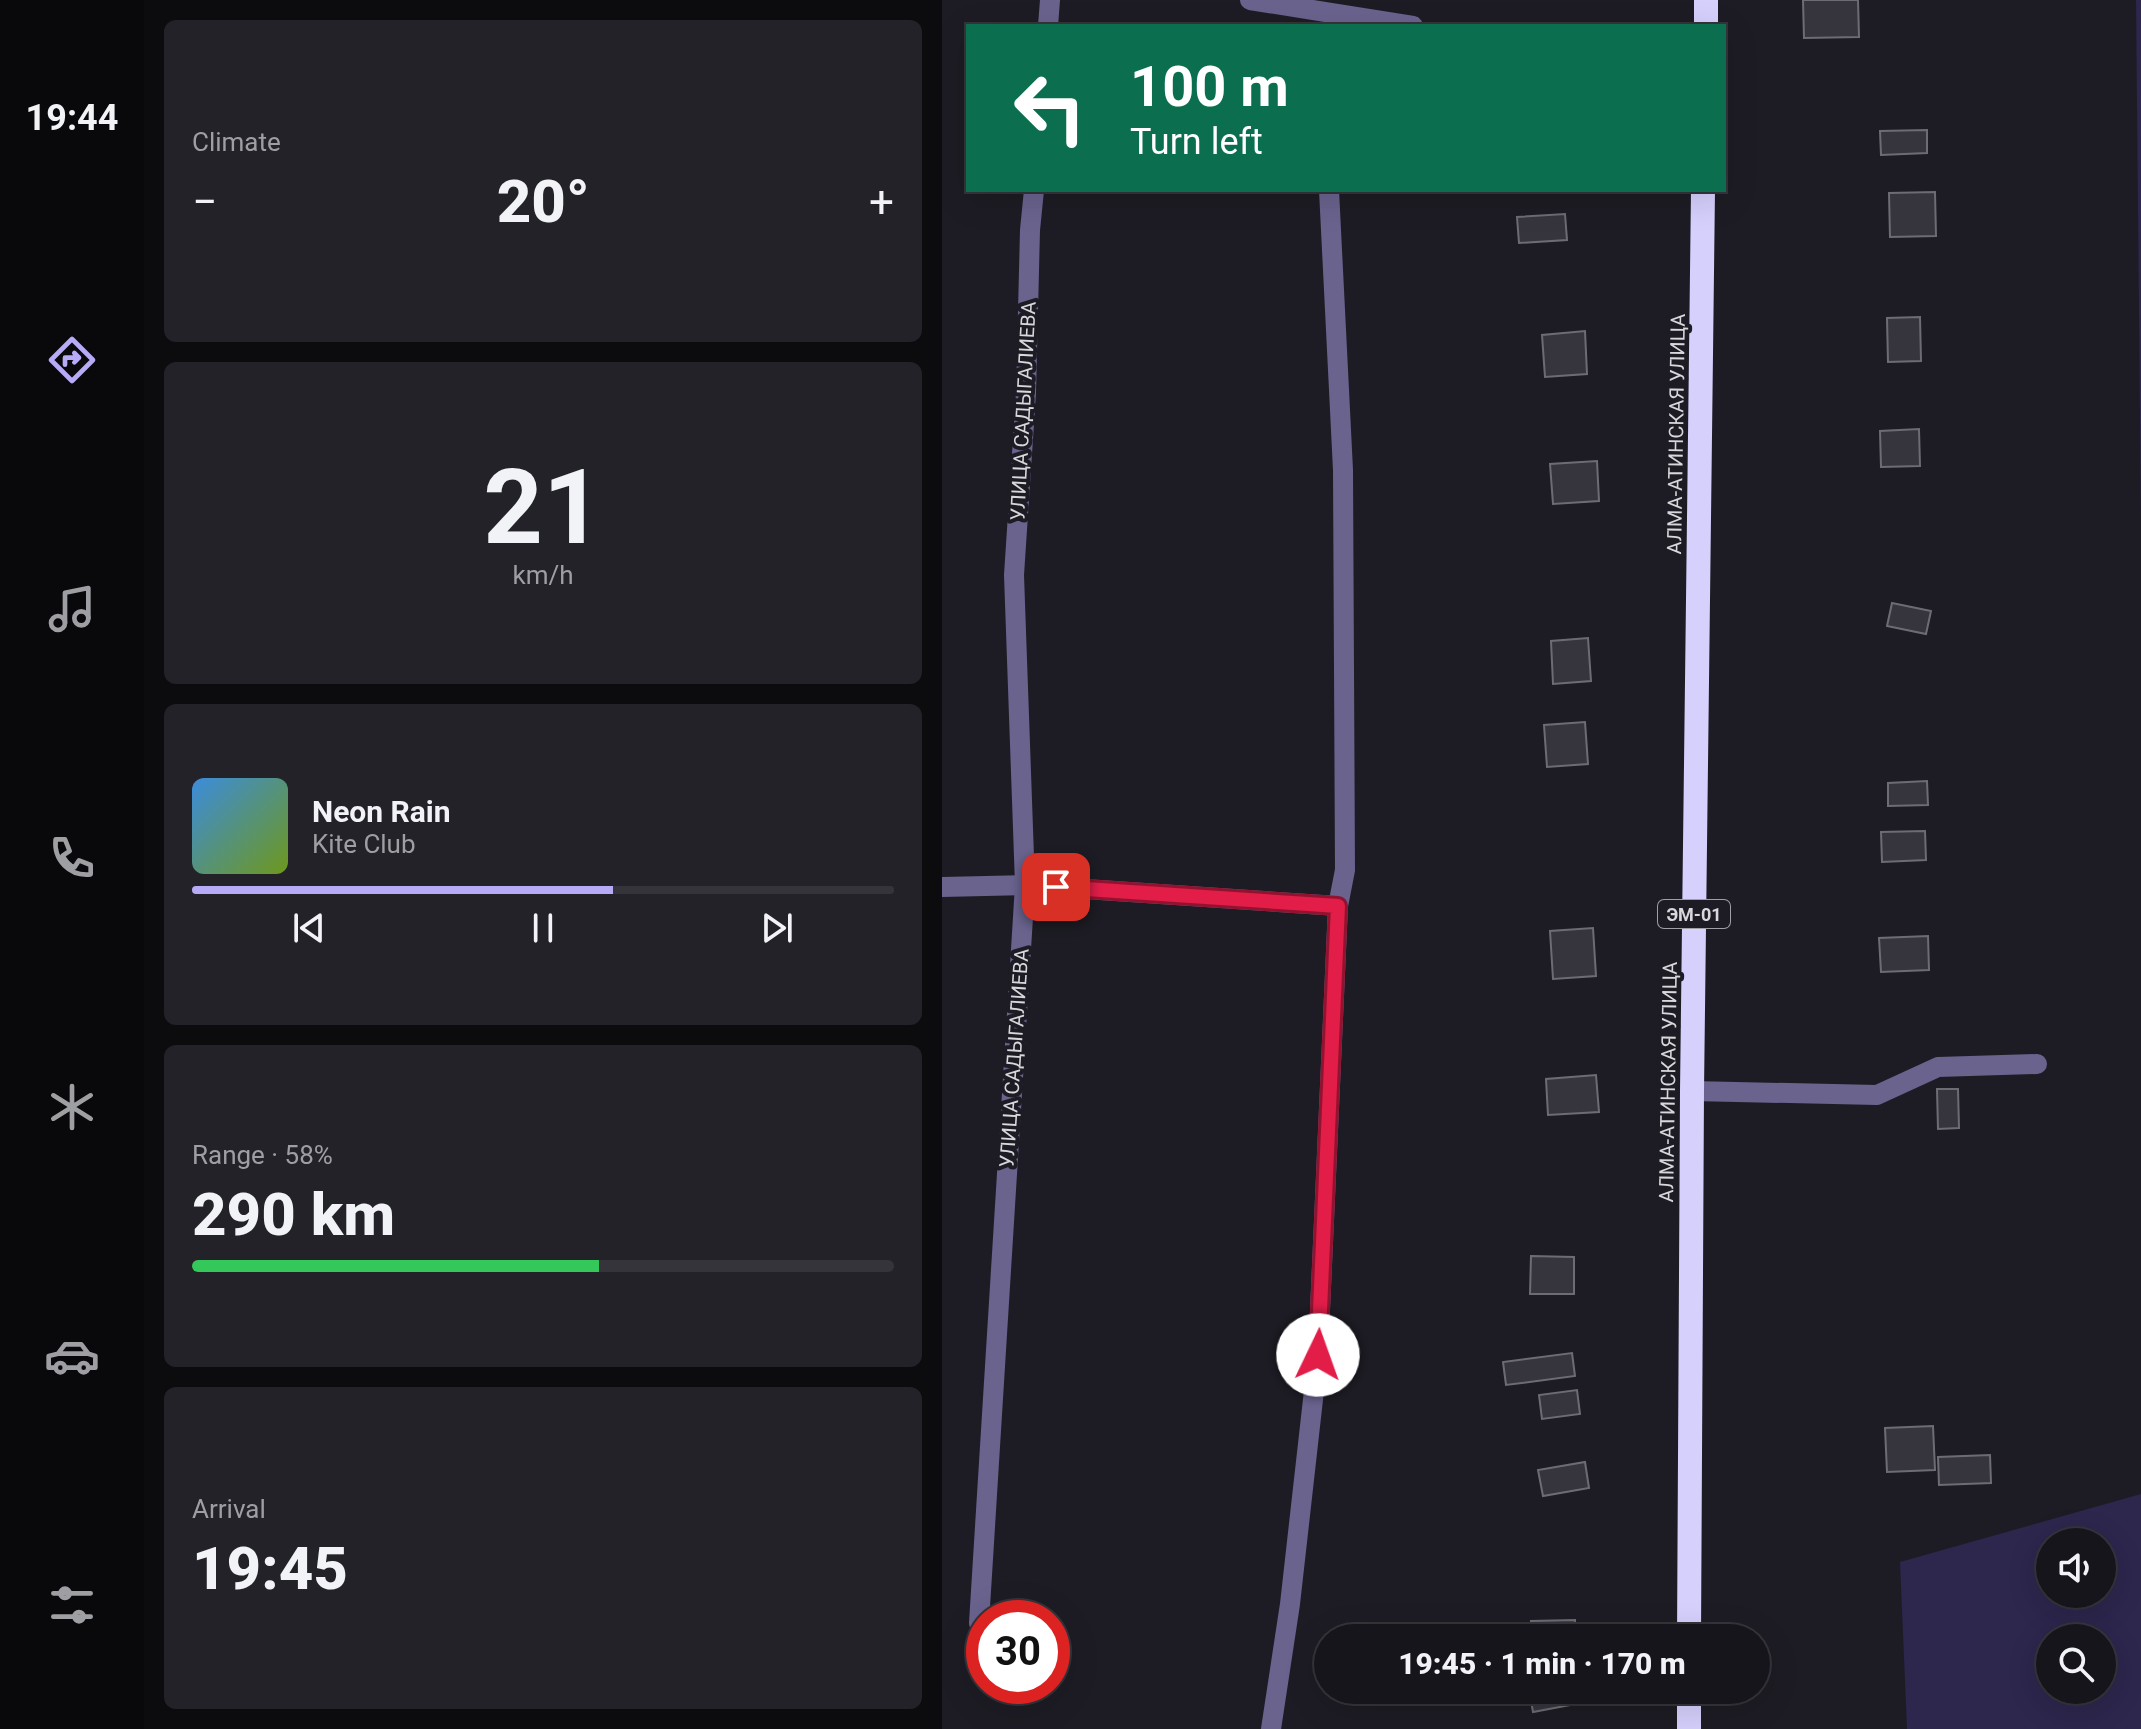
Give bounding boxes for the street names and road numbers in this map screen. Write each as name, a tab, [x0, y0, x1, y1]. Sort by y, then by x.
street label: УЛИЦА САДЫГАЛИЕВА	[1005, 301, 1041, 521]
street label: АЛМА-АТИНСКАЯ УЛИЦА	[1662, 313, 1690, 555]
road number: ЭМ-01	[1658, 900, 1730, 928]
street label: УЛИЦА САДЫГАЛИЕВА	[994, 948, 1034, 1168]
street label: АЛМА-АТИНСКАЯ УЛИЦА	[1654, 961, 1682, 1203]

